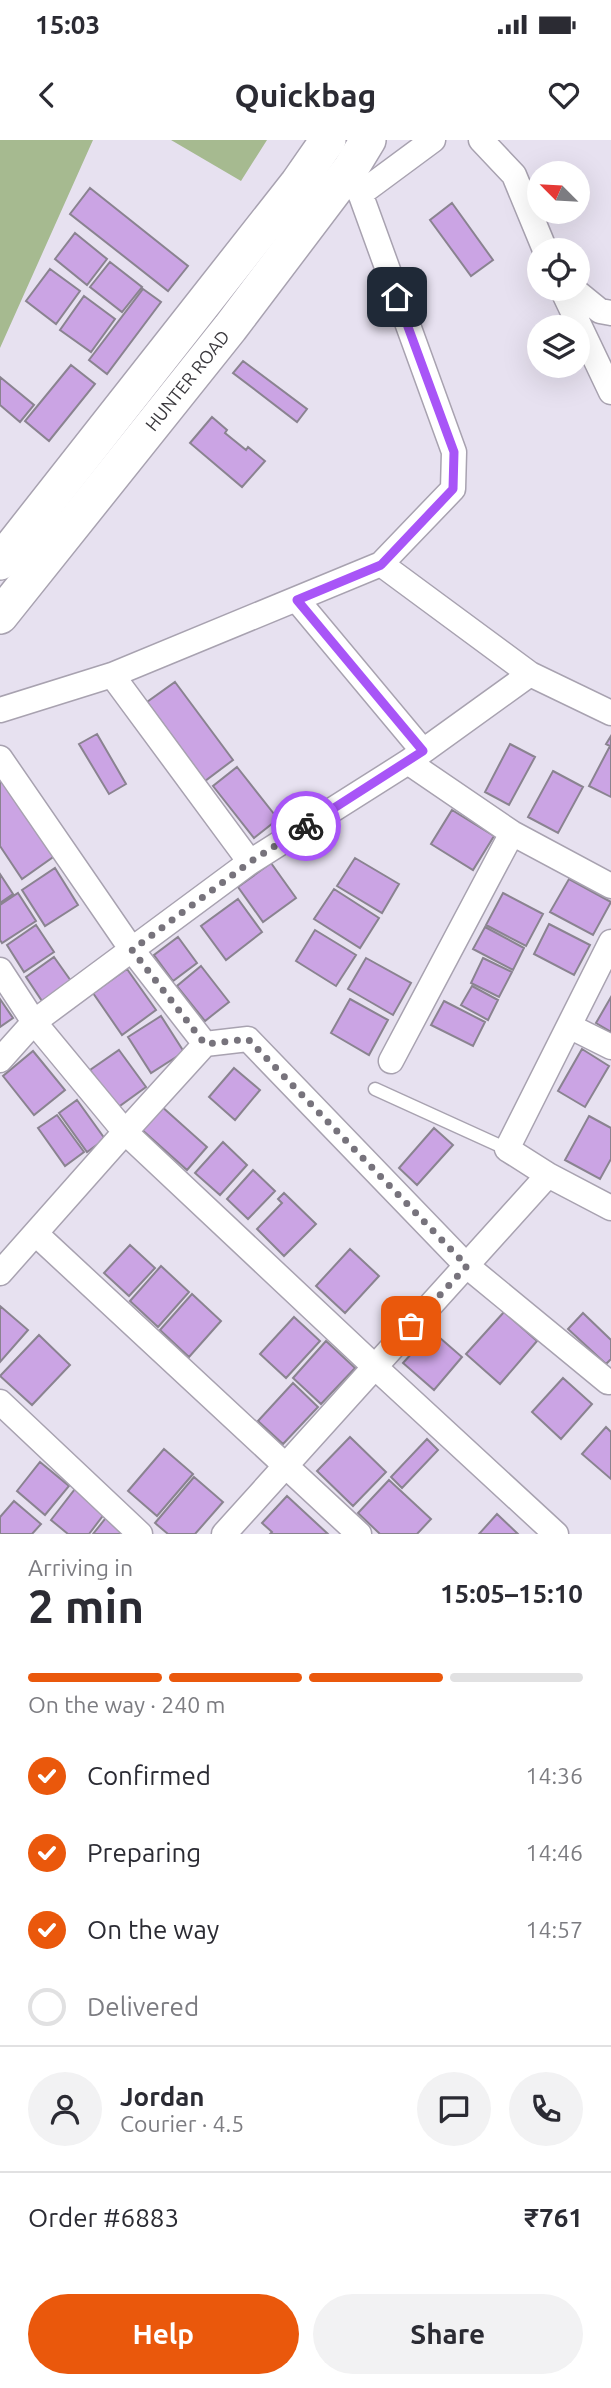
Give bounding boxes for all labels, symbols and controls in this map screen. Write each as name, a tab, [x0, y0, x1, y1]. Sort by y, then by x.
text: 15:03	[35, 10, 100, 39]
icon: back	[28, 76, 66, 114]
icon: heart	[545, 76, 583, 114]
text: Quickbag	[235, 77, 376, 113]
north arrow	[527, 161, 590, 224]
map controls	[527, 161, 590, 378]
button: locate	[527, 238, 590, 301]
pin	[367, 267, 427, 327]
icon: home	[378, 278, 416, 316]
button: layers	[527, 315, 590, 378]
street label: HUNTER ROAD	[141, 326, 233, 434]
courier	[271, 791, 341, 861]
icon: bike	[287, 807, 325, 845]
pin	[381, 1296, 441, 1356]
icon: bag	[392, 1307, 430, 1345]
text: Arriving in	[28, 1555, 133, 1580]
text: 15:05–15:10	[440, 1579, 583, 1608]
text: 2 min	[28, 1580, 144, 1632]
text: On the way · 240 m	[28, 1692, 225, 1717]
icon: check	[28, 1757, 66, 1795]
text: Confirmed	[87, 1761, 211, 1790]
text: 14:36	[525, 1763, 583, 1788]
icon: check	[28, 1834, 66, 1872]
text: Preparing	[87, 1838, 201, 1867]
text: 14:46	[525, 1840, 583, 1865]
icon: check	[28, 1911, 66, 1949]
text: On the way	[87, 1915, 219, 1944]
text: 14:57	[525, 1917, 583, 1942]
text: Delivered	[87, 1992, 199, 2021]
button: person	[28, 2072, 102, 2146]
button: chat	[417, 2072, 491, 2146]
button: phone	[509, 2072, 583, 2146]
text: Jordan	[120, 2082, 205, 2111]
text: Courier · 4.5	[120, 2111, 244, 2136]
text: Order #6883	[28, 2203, 179, 2232]
text: ₹761	[524, 2203, 583, 2232]
button: Help	[28, 2294, 299, 2374]
button: Share	[313, 2294, 583, 2374]

